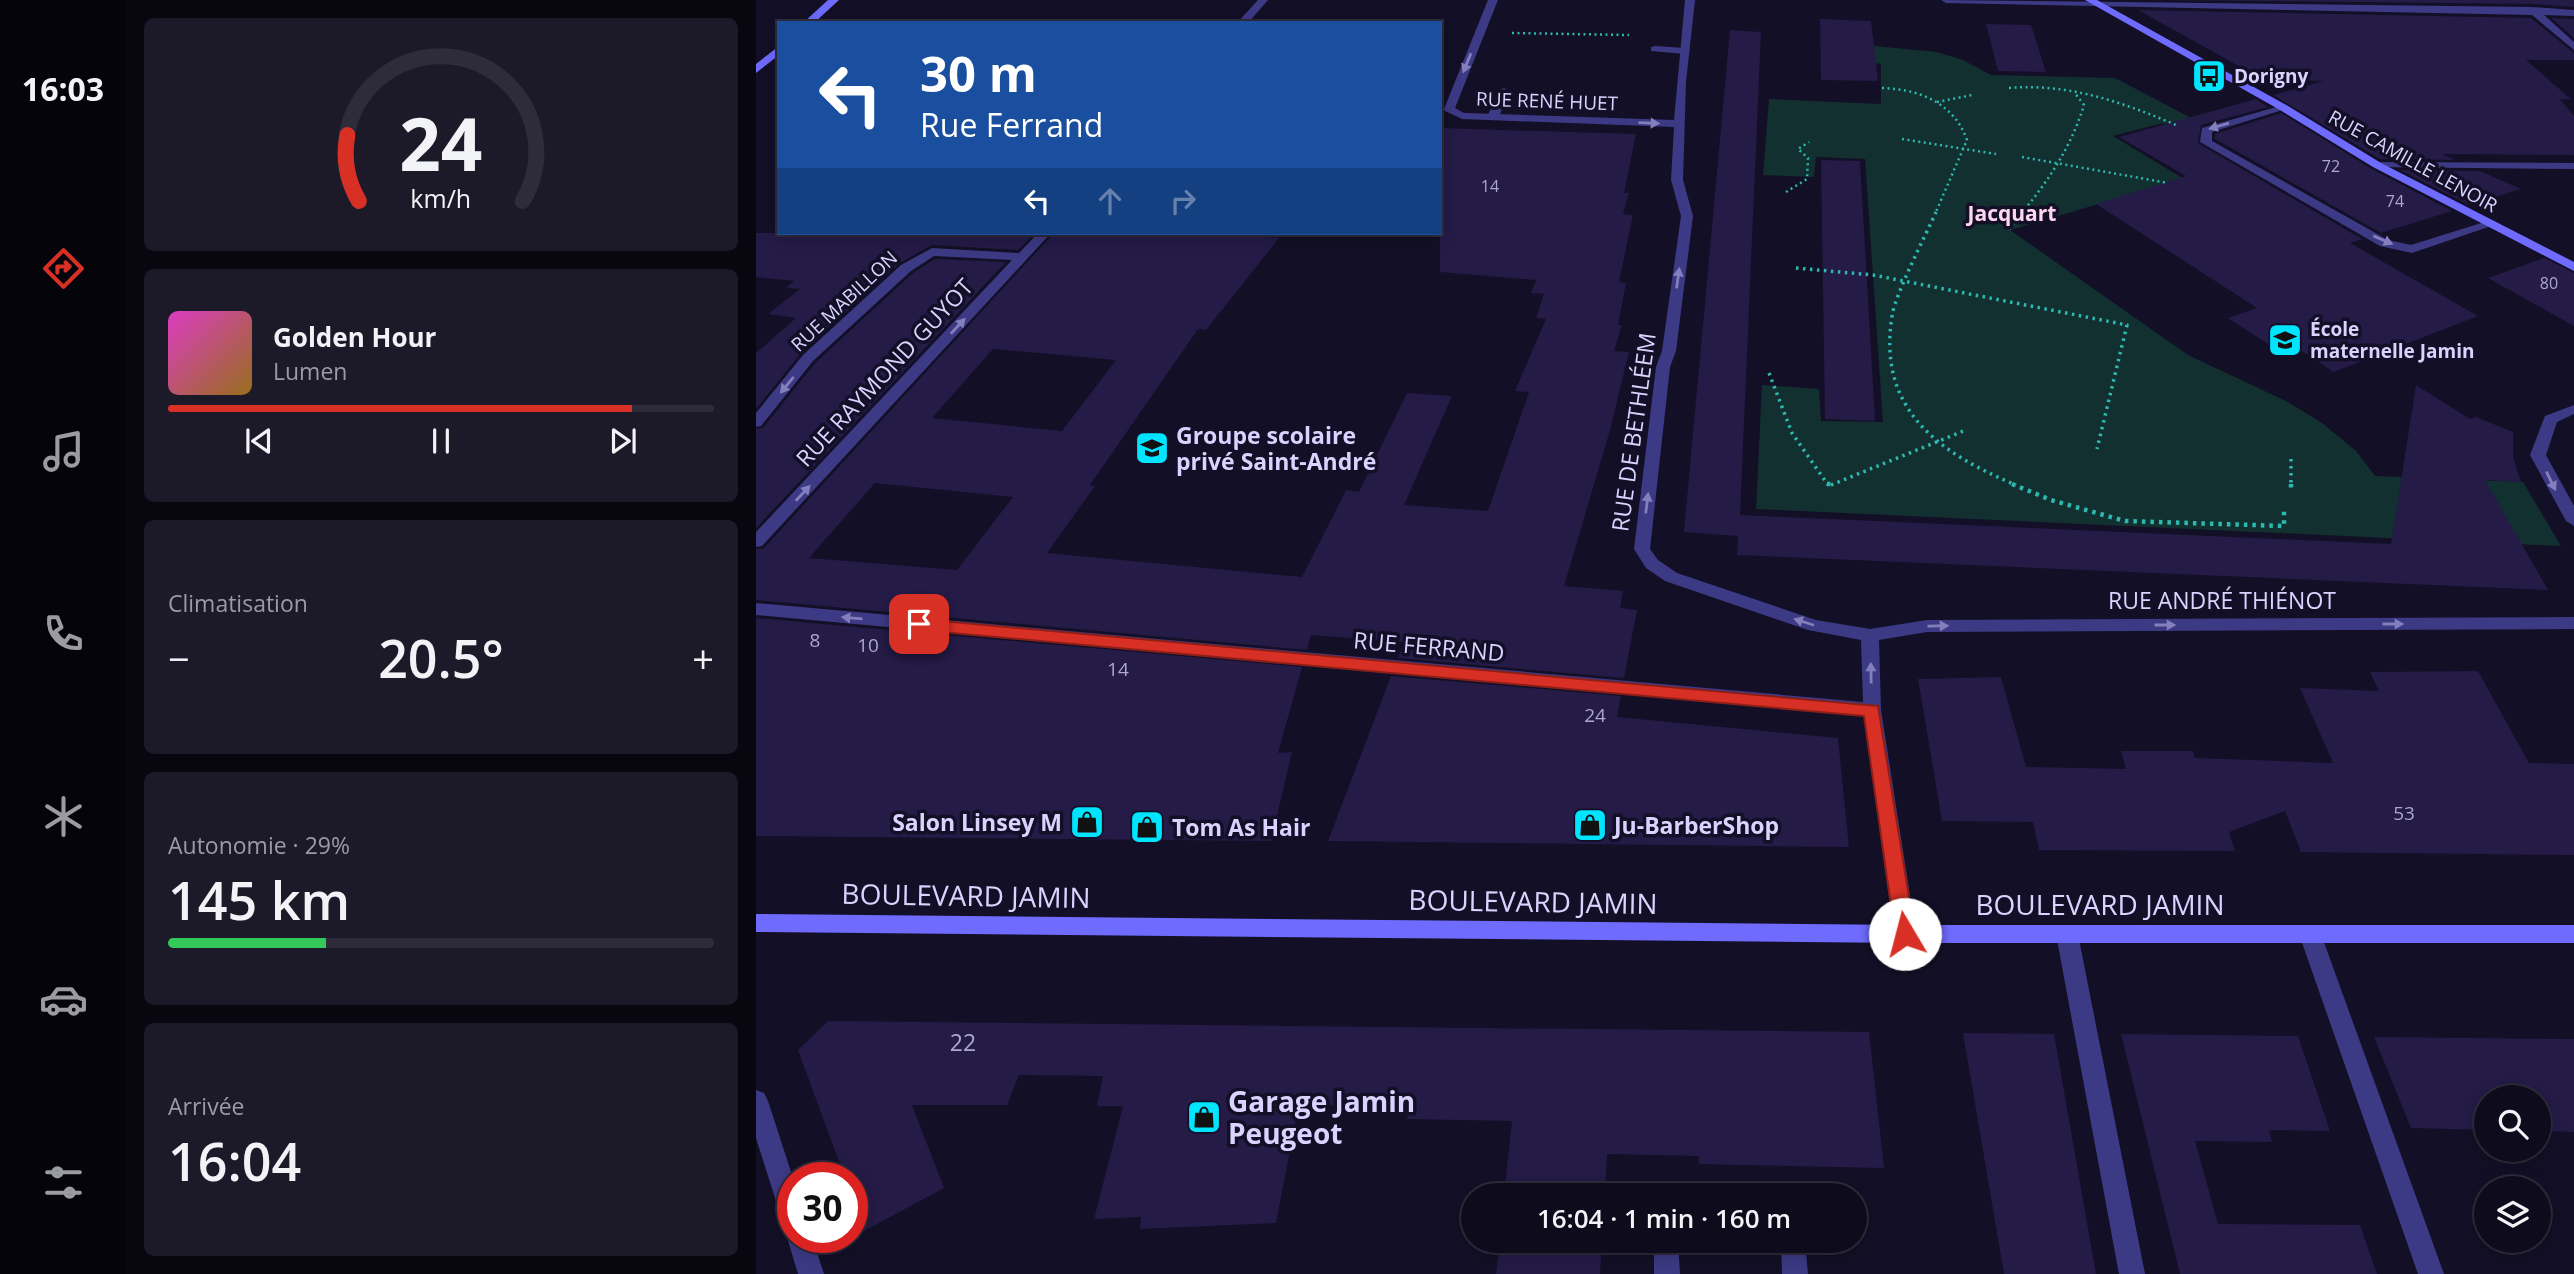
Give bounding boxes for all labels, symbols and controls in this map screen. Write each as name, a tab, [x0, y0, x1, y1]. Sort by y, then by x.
text: 30 m	[920, 40, 1037, 106]
icon: left	[805, 49, 896, 140]
one-way arrow	[1462, 53, 1473, 74]
bus stop icon: Dorigny	[2190, 57, 2228, 95]
place label: Dorigny	[2234, 63, 2308, 89]
text: 16:03	[22, 67, 104, 110]
street label: RUE RENÉ HUET	[1476, 86, 1619, 116]
text: 24	[399, 93, 483, 192]
text: Rue Ferrand	[920, 103, 1103, 146]
street label: RUE CAMILLE LENOIR	[2324, 104, 2502, 218]
one-way arrow	[1639, 117, 1661, 128]
one-way arrow	[2208, 122, 2229, 132]
house number: 72	[2322, 155, 2340, 177]
house number: 14	[1481, 175, 1499, 197]
text: km/h	[411, 180, 471, 214]
icon: left	[1018, 182, 1056, 220]
icon: ahead	[1091, 182, 1129, 220]
icon: right	[1164, 182, 1202, 220]
house number: 74	[2386, 190, 2404, 212]
district label: Jacquart	[1966, 199, 2056, 227]
one-way arrow	[2372, 235, 2393, 246]
icon: directions	[39, 244, 88, 293]
street label: RUE MABILLON	[785, 245, 903, 357]
one-way arrow	[1673, 267, 1684, 289]
street label: RUE RAYMOND GUYOT	[788, 271, 980, 473]
house number: 80	[2540, 272, 2558, 294]
place label: École maternelle Jamin	[2310, 316, 2474, 364]
one-way arrow	[950, 317, 966, 335]
text: Golden Hour	[273, 319, 436, 355]
school or university icon: École maternelle Jamin	[2266, 321, 2304, 359]
street label: RUE DE BETHLÉEM	[1603, 330, 1663, 534]
text: Lumen	[273, 355, 347, 387]
one-way arrow	[780, 376, 795, 393]
place label: Groupe scolaire privé Saint-André	[1176, 419, 1376, 477]
icon: previous	[240, 422, 278, 460]
icon: pause	[422, 422, 460, 460]
icon: next	[604, 422, 642, 460]
icon: music	[39, 427, 88, 476]
school or university icon: Groupe scolaire privé Saint-André	[1133, 429, 1171, 467]
one-way arrow	[2545, 471, 2557, 491]
one-way arrow	[794, 485, 810, 502]
one-way arrow	[1642, 492, 1653, 514]
street label: RUE ANDRÉ THIÉNOT	[2108, 584, 2336, 616]
text: Climatisation	[168, 587, 308, 619]
pin	[889, 594, 949, 654]
icon: arrive	[900, 605, 938, 643]
icon: phone	[39, 609, 88, 658]
one-way arrow	[841, 612, 863, 623]
one-way arrow	[1793, 616, 1814, 627]
one-way arrow	[2382, 618, 2404, 630]
one-way arrow	[2155, 619, 2177, 631]
one-way arrow	[1927, 620, 1949, 632]
text: 20.5°	[378, 622, 504, 693]
street label: RUE FERRAND	[1352, 623, 1506, 669]
house number: 8	[810, 627, 820, 653]
text: −	[168, 632, 190, 684]
text: +	[692, 632, 714, 684]
house number: 10	[857, 632, 879, 658]
house number: 14	[1107, 656, 1129, 682]
one-way arrow	[1865, 661, 1877, 683]
house number: 24	[1584, 702, 1606, 728]
icon: climate	[39, 792, 88, 841]
house number: 53	[2393, 800, 2415, 826]
shop icon: Salon Linsey M	[1068, 803, 1106, 841]
place label: Salon Linsey M	[892, 806, 1062, 838]
shop icon: Ju-BarberShop	[1571, 806, 1609, 844]
shop icon: Tom As Hair	[1128, 808, 1166, 846]
place label: Ju-BarberShop	[1612, 809, 1779, 841]
place label: Tom As Hair	[1172, 811, 1310, 843]
text: Autonomie · 29%	[168, 829, 350, 861]
text: 145 km	[168, 864, 350, 935]
street label: BOULEVARD JAMIN	[841, 874, 1091, 916]
street label: BOULEVARD JAMIN	[1408, 880, 1658, 922]
street label: BOULEVARD JAMIN	[1975, 885, 2225, 923]
position arrow	[1868, 897, 1942, 971]
icon: car	[39, 975, 88, 1024]
house number: 22	[950, 1026, 976, 1058]
place label: Garage Jamin Peugeot	[1228, 1082, 1415, 1152]
map controls	[2474, 1085, 2551, 1253]
button: search	[2474, 1085, 2551, 1162]
text: Arrivée	[168, 1090, 244, 1122]
shop icon: Garage Jamin Peugeot	[1185, 1098, 1223, 1136]
text: 16:04	[168, 1125, 301, 1196]
icon: filters	[39, 1158, 88, 1207]
speed limit sign: 30	[777, 1162, 868, 1253]
button: layers	[2474, 1176, 2551, 1253]
text: 16:04 · 1 min · 160 m	[1537, 1200, 1791, 1236]

